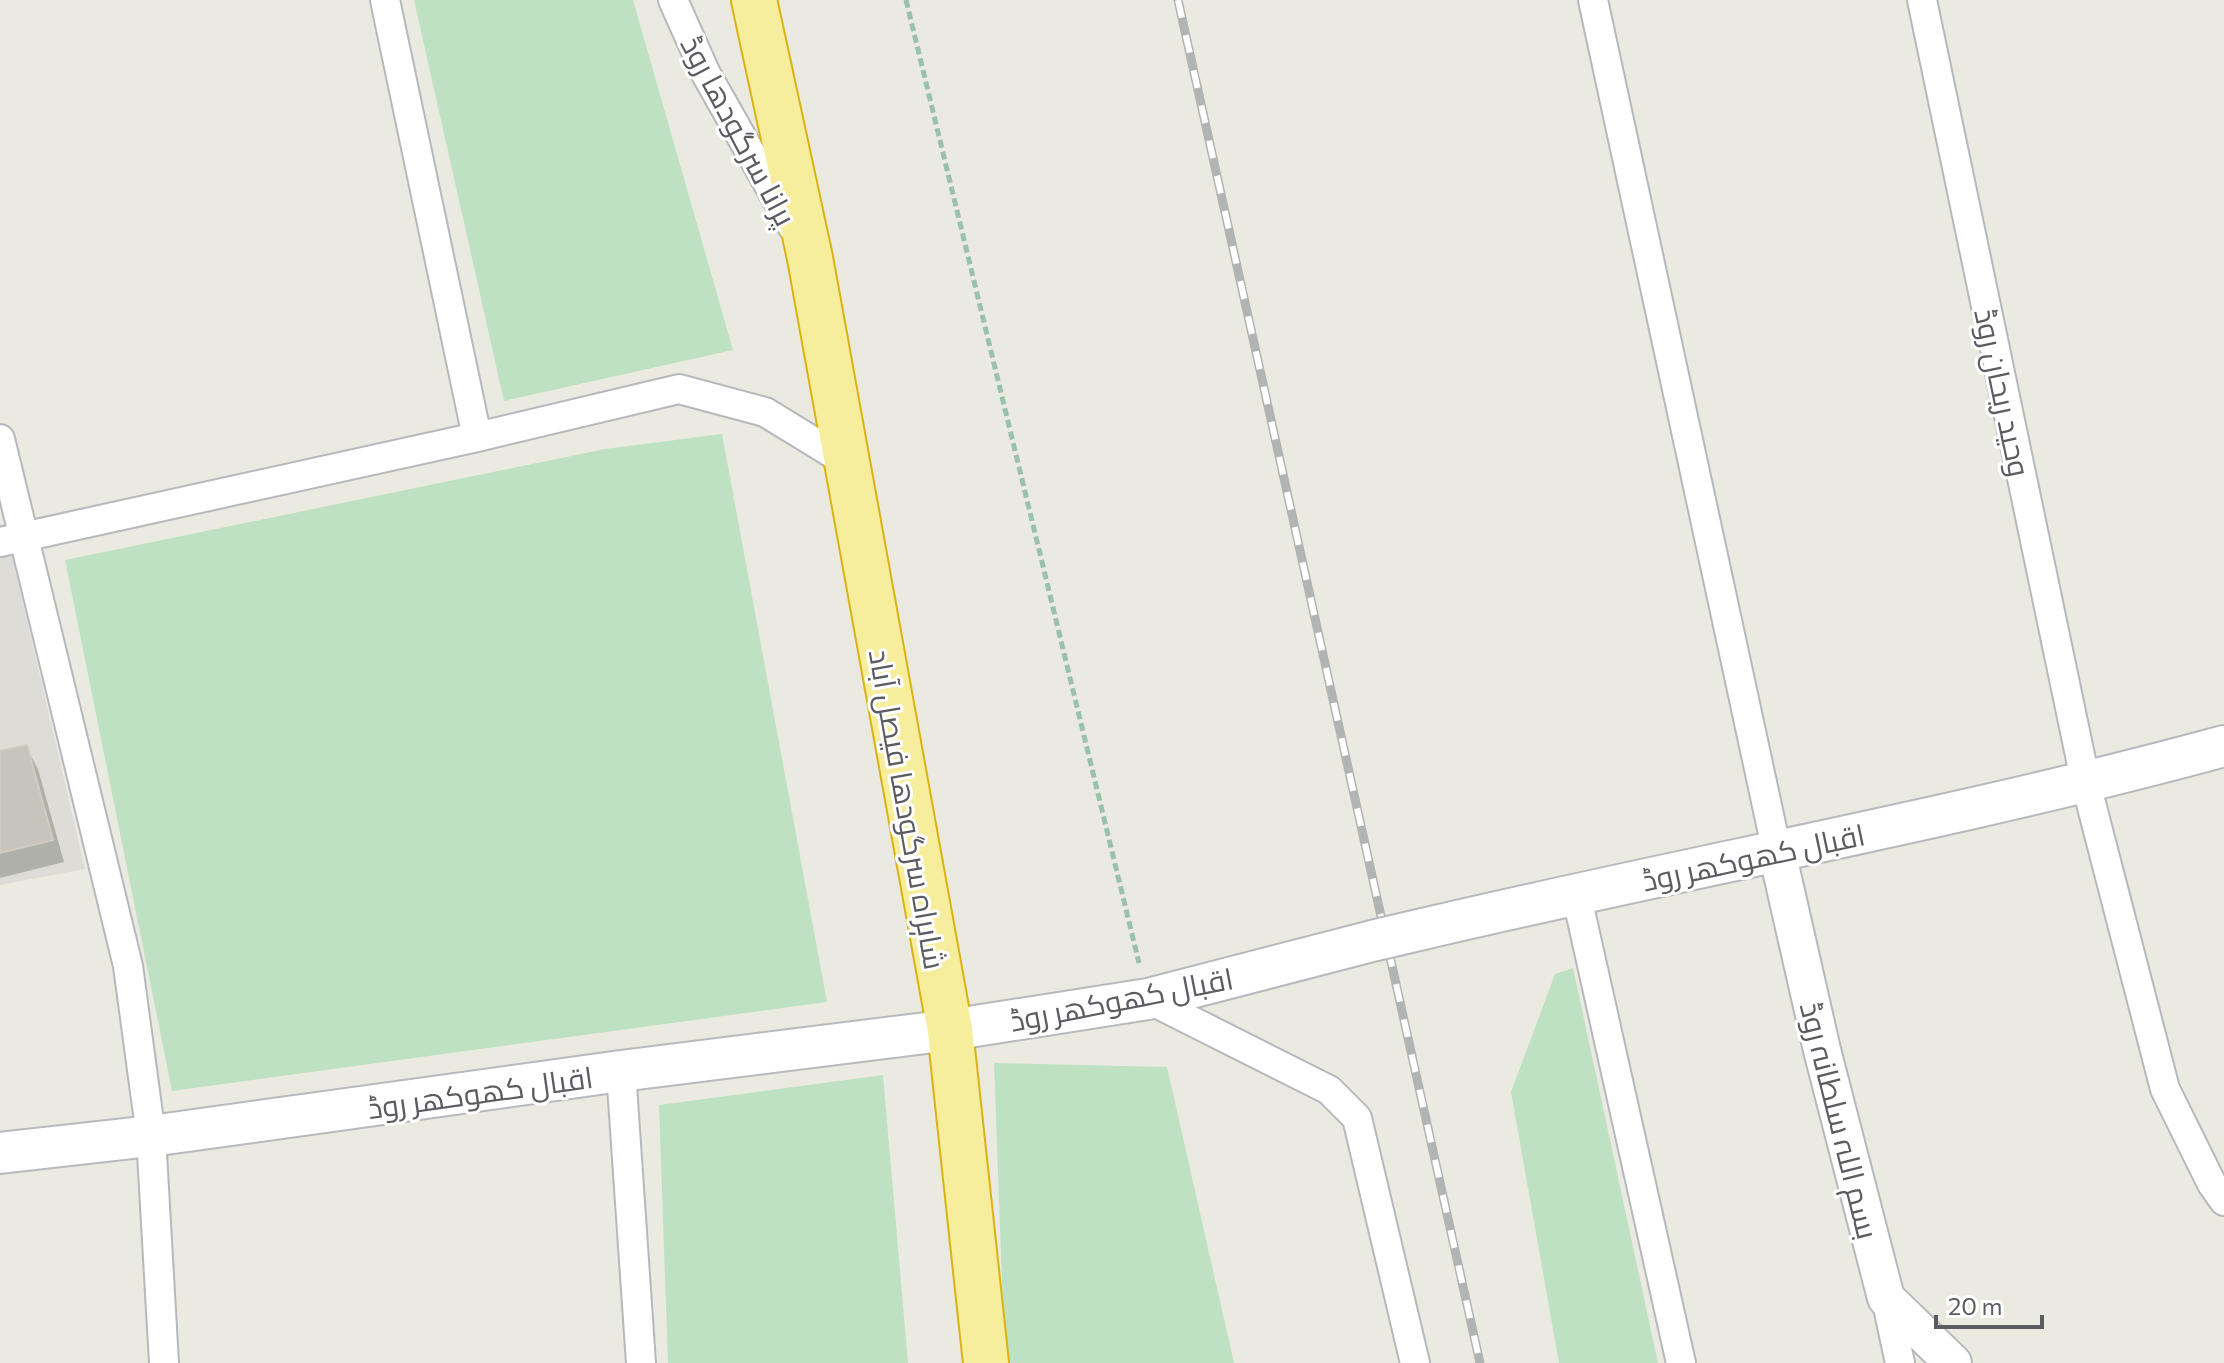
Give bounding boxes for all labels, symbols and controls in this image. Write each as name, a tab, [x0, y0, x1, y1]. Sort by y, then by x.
street label: پرانا سرگودھا روڈ	[672, 28, 806, 233]
street label: وحید ریحان روڈ	[1967, 305, 2040, 480]
street label: شاہراہ سرگودھا فیصل آباد	[860, 646, 955, 973]
street label: اقبال کھوکھر روڈ	[1638, 814, 1868, 899]
street label: اقبال کھوکھر روڈ	[1006, 958, 1236, 1039]
street label: بسم اللہ سلطانہ روڈ	[1790, 998, 1888, 1243]
street label: اقبال کھوکھر روڈ	[365, 1057, 595, 1126]
scale bar	[1936, 1279, 2042, 1329]
text: 20 m	[1948, 1291, 2002, 1320]

